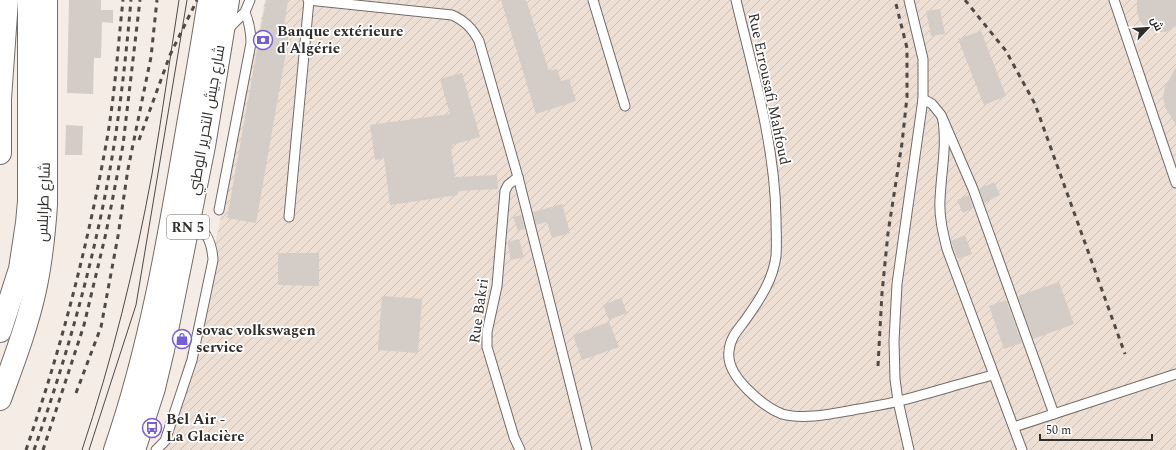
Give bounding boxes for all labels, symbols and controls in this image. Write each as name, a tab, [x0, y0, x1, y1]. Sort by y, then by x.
north arrow	[1128, 8, 1168, 48]
street label: Rue Errousafi Mahfoud	[742, 11, 796, 167]
text: ش	[1146, 14, 1167, 34]
place label: Banque extérieure d'Algérie	[277, 20, 403, 60]
bank icon: Banque extérieure d'Algérie	[252, 29, 274, 51]
street label: شارع جيش التحرير الوطني	[182, 43, 232, 197]
street label: شارع طرابلس	[31, 162, 57, 242]
road number: RN 5	[167, 215, 209, 239]
street label: Rue Bakri	[463, 277, 495, 345]
place label: sovac volkswagen service	[196, 319, 316, 359]
shop icon: sovac volkswagen service	[171, 328, 193, 350]
place label: Bel Air - La Glacière	[166, 408, 245, 448]
scale bar	[1040, 416, 1152, 442]
bus stop icon: Bel Air - La Glacière	[141, 417, 163, 439]
text: 50 m	[1046, 421, 1071, 440]

